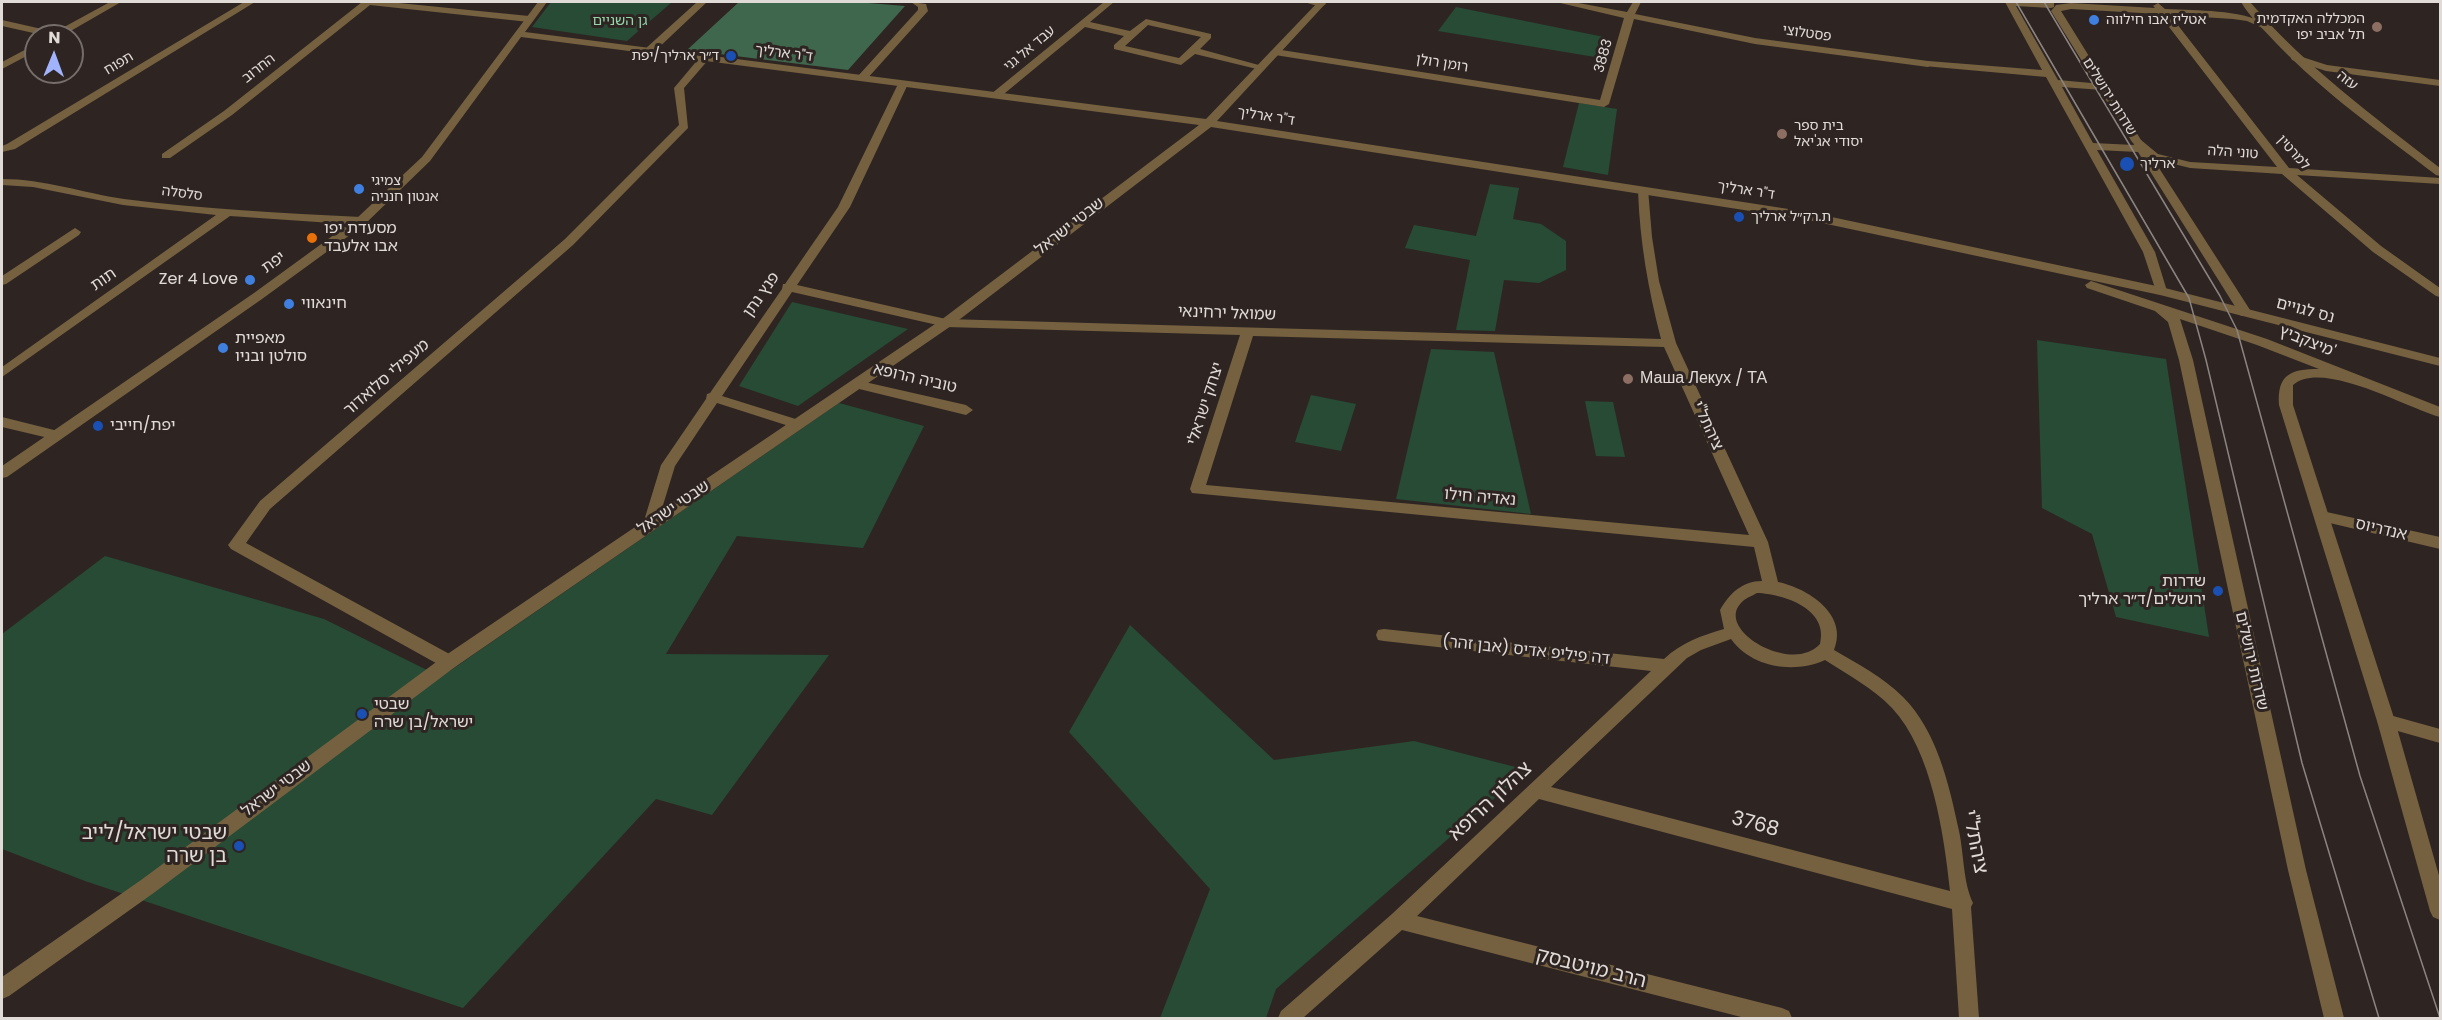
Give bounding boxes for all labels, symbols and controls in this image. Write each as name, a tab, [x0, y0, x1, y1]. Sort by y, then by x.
place label: המכללה האקדמית תל אביב יפו	[2257, 11, 2365, 44]
place label: אטליז אבו חילווה	[2106, 12, 2206, 28]
park label: גן השניים	[592, 13, 648, 29]
marker: אטליז אבו חילווה	[2087, 13, 2101, 27]
marker: המכללה האקדמית תל אביב יפו	[2370, 20, 2384, 34]
street label: פסטלוצי	[1781, 22, 1833, 46]
street label: עבד אל גני	[1001, 23, 1059, 75]
north arrow	[24, 24, 84, 84]
text: N	[48, 26, 61, 49]
street label: 3883	[1591, 37, 1617, 75]
street label: ד"ר ארליך	[754, 42, 814, 66]
place label: ד״ר ארליך/יפת	[632, 48, 719, 64]
street label: תפוח	[101, 49, 137, 79]
marker: ד״ר ארליך/יפת	[724, 49, 738, 63]
street label: החרוב	[239, 51, 279, 87]
street label: רומן רולן	[1415, 52, 1469, 76]
street label: שדרות ירושלים	[2078, 55, 2140, 139]
street label: עזה	[2333, 68, 2361, 94]
street label: ד"ר ארליך	[1236, 104, 1296, 130]
place label: בית ספר יסודי אג'יאל	[1794, 118, 1863, 150]
marker: בית ספר יסודי אג'יאל	[1775, 127, 1789, 141]
street label: למרטין	[2273, 132, 2313, 174]
street label: טוני הלה	[2207, 143, 2259, 163]
marker: ארליך	[2118, 155, 2136, 173]
place label: ארליך	[2140, 156, 2175, 172]
place label: צמיגי אנטון חנניה	[371, 173, 439, 206]
street label: ד"ר ארליך	[1716, 178, 1776, 204]
marker: צמיגי אנטון חנניה	[352, 182, 366, 196]
street label: סלסלה	[161, 183, 203, 205]
street label: שבטי ישראל	[1032, 194, 1108, 260]
place label: ת.רק״ל ארליך	[1751, 209, 1831, 225]
marker: ת.רק״ל ארליך	[1732, 210, 1746, 224]
place label: מסעדת יפו אבו אלעבד	[324, 219, 398, 257]
marker: מסעדת יפו אבו אלעבד	[305, 231, 319, 245]
street label: יפת	[258, 248, 290, 278]
street label: תות	[88, 264, 120, 296]
street label: פנץ נתן	[740, 269, 784, 321]
place label: Zer 4 Love	[159, 270, 238, 290]
marker: Zer 4 Love	[243, 273, 257, 287]
place label: חינאווי	[301, 294, 347, 314]
street label: נס לגויים	[2274, 294, 2336, 328]
marker: חינאווי	[282, 297, 296, 311]
street label: שמואל ירחינאי	[1178, 303, 1276, 325]
street label: מיצקביץ'	[2276, 322, 2338, 362]
place label: מאפיית סולטן ובניו	[235, 329, 307, 367]
street label: מעפילי סלואדור	[340, 336, 434, 420]
marker: מאפיית סולטן ובניו	[216, 341, 230, 355]
street label: טוביה הרופא	[871, 360, 959, 398]
street label: יצחק ישראלי	[1184, 360, 1228, 448]
place label: Маша Лекух / ТА	[1640, 369, 1767, 389]
marker: Маша Лекух / ТА	[1621, 372, 1635, 386]
street label: ציהתל"י	[1687, 399, 1727, 453]
place label: יפת/חייבי	[110, 416, 175, 436]
marker: יפת/חייבי	[91, 419, 105, 433]
street label: שבטי ישראל	[634, 477, 714, 539]
street label: נאדיה חילו	[1443, 485, 1517, 511]
street label: אנדריוס	[2353, 515, 2409, 545]
place label: שדרות ירושלים/ד״ר ארליך	[2078, 572, 2206, 610]
marker: שדרות ירושלים/ד״ר ארליך	[2211, 584, 2225, 598]
street label: שדרות ירושלים	[2230, 610, 2272, 712]
street label: דה פיליפ אדיס (אבן זהר)	[1441, 633, 1611, 669]
place label: שבטי ישראל/בן שרה	[374, 695, 473, 733]
marker: שבטי ישראל/בן שרה	[355, 707, 369, 721]
street label: שבטי ישראל	[238, 756, 316, 822]
street label: צהלון הרופא	[1444, 757, 1538, 847]
street label: 3768	[1729, 807, 1781, 843]
street label: ציהתל"י	[1956, 808, 1992, 876]
place label: שבטי ישראל/לייב בן שרה	[82, 822, 227, 869]
marker: שבטי ישראל/לייב בן שרה	[232, 839, 246, 853]
street label: הרב מויטבסק	[1533, 944, 1649, 994]

